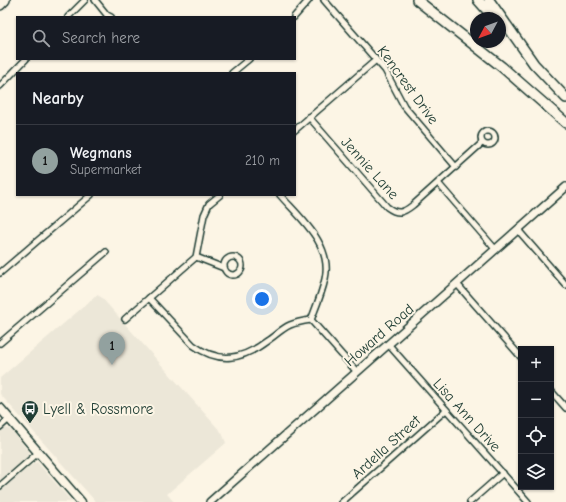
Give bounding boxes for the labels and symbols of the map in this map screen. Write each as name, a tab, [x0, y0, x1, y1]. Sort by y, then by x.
north arrow	[470, 12, 506, 48]
street label: Kencrest Drive	[374, 42, 443, 128]
street label: Jennie Lane	[337, 133, 403, 203]
your location	[252, 289, 272, 309]
street label: Howard Road	[341, 300, 417, 370]
pin: 1	[99, 332, 125, 365]
street label: Lisa Ann Drive	[429, 375, 505, 456]
bus stop icon: Lyell & Rossmore	[20, 399, 40, 424]
place label: Lyell & Rossmore	[43, 400, 154, 418]
street label: Ardella Street	[348, 411, 425, 483]

